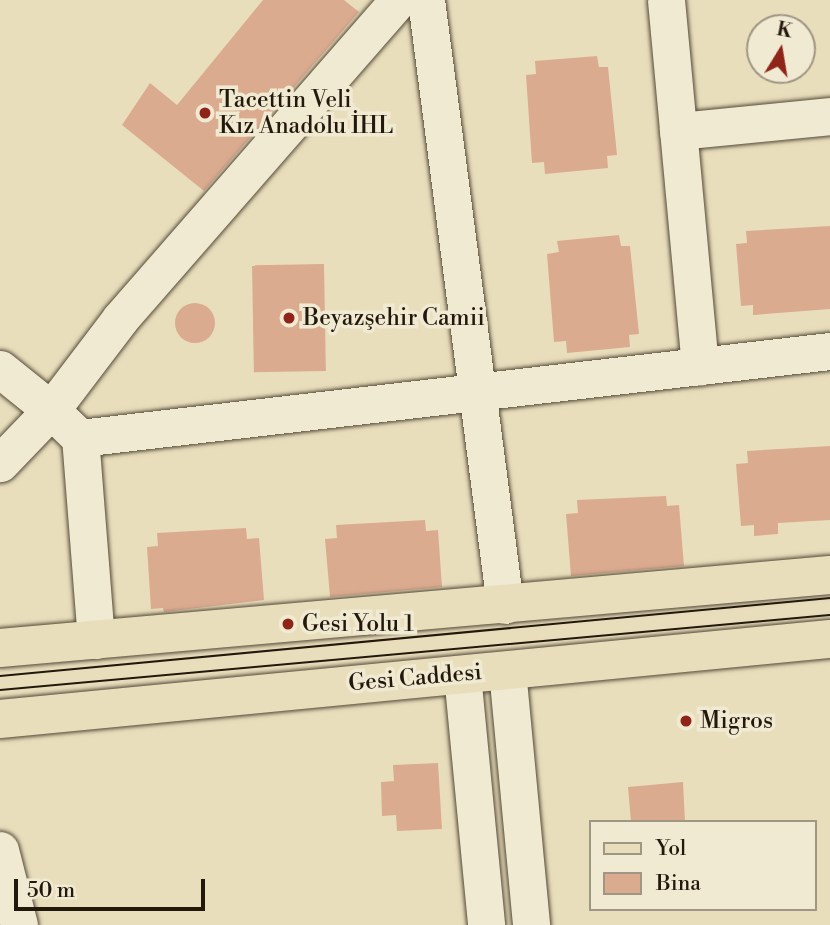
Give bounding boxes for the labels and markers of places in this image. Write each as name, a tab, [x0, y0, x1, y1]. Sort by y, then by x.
place label: Tacettin Veli Kız Anadolu İHL	[219, 86, 393, 140]
marker: Tacettin Veli Kız Anadolu İHL	[197, 105, 213, 121]
place label: Beyazşehir Camii	[303, 304, 485, 332]
marker: Beyazşehir Camii	[281, 310, 297, 326]
place label: Gesi Yolu 1	[302, 610, 414, 638]
marker: Gesi Yolu 1	[280, 616, 296, 632]
place label: Migros	[700, 707, 773, 735]
marker: Migros	[678, 713, 694, 729]

